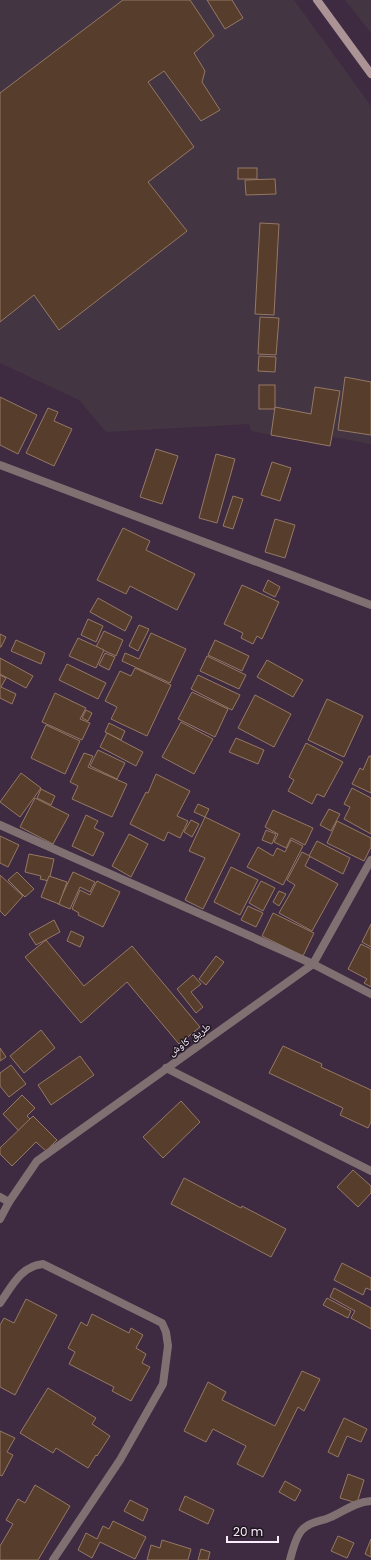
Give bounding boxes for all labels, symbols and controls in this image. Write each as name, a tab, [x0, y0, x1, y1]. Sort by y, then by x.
street label: طريق كاوش	[164, 1018, 214, 1060]
scale bar	[227, 1518, 278, 1544]
text: 20 m	[233, 1523, 263, 1540]

